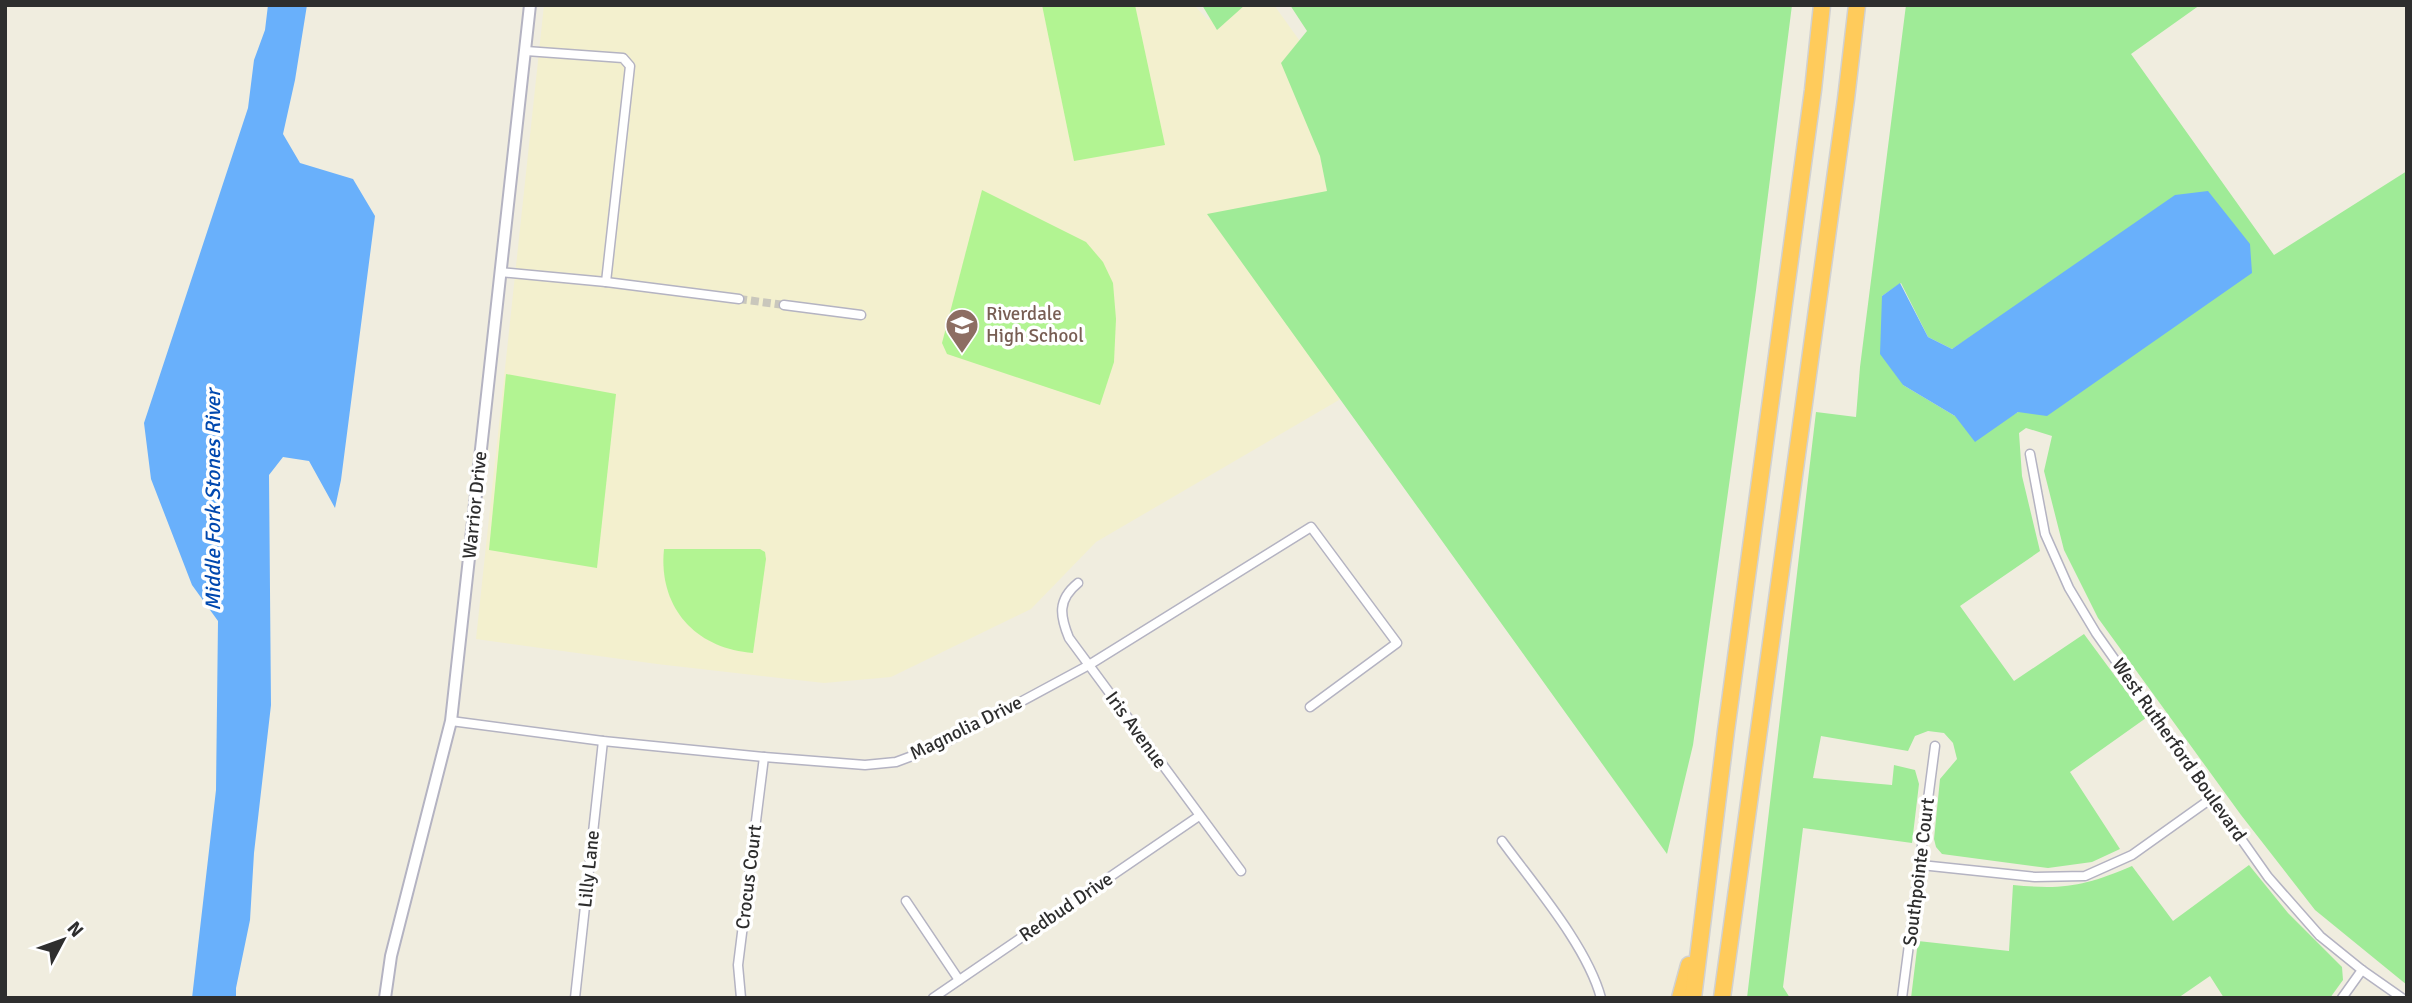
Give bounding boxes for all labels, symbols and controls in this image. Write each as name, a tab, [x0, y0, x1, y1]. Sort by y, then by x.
place label: Riverdale High School	[986, 302, 1084, 348]
school or university icon: Riverdale High School	[943, 306, 981, 355]
water label: Middle Fork Stones River	[200, 386, 226, 611]
street label: Warrior Drive	[457, 450, 493, 560]
street label: West Rutherford Boulevard	[2107, 654, 2251, 846]
street label: Iris Avenue	[1100, 687, 1172, 773]
street label: Magnolia Drive	[906, 690, 1026, 766]
street label: Southpointe Court	[1898, 796, 1940, 947]
street label: Crocus Court	[731, 823, 767, 931]
street label: Lilly Lane	[573, 829, 605, 909]
street label: Redbud Drive	[1015, 867, 1117, 947]
north arrow	[28, 905, 98, 975]
text: N	[62, 917, 88, 942]

